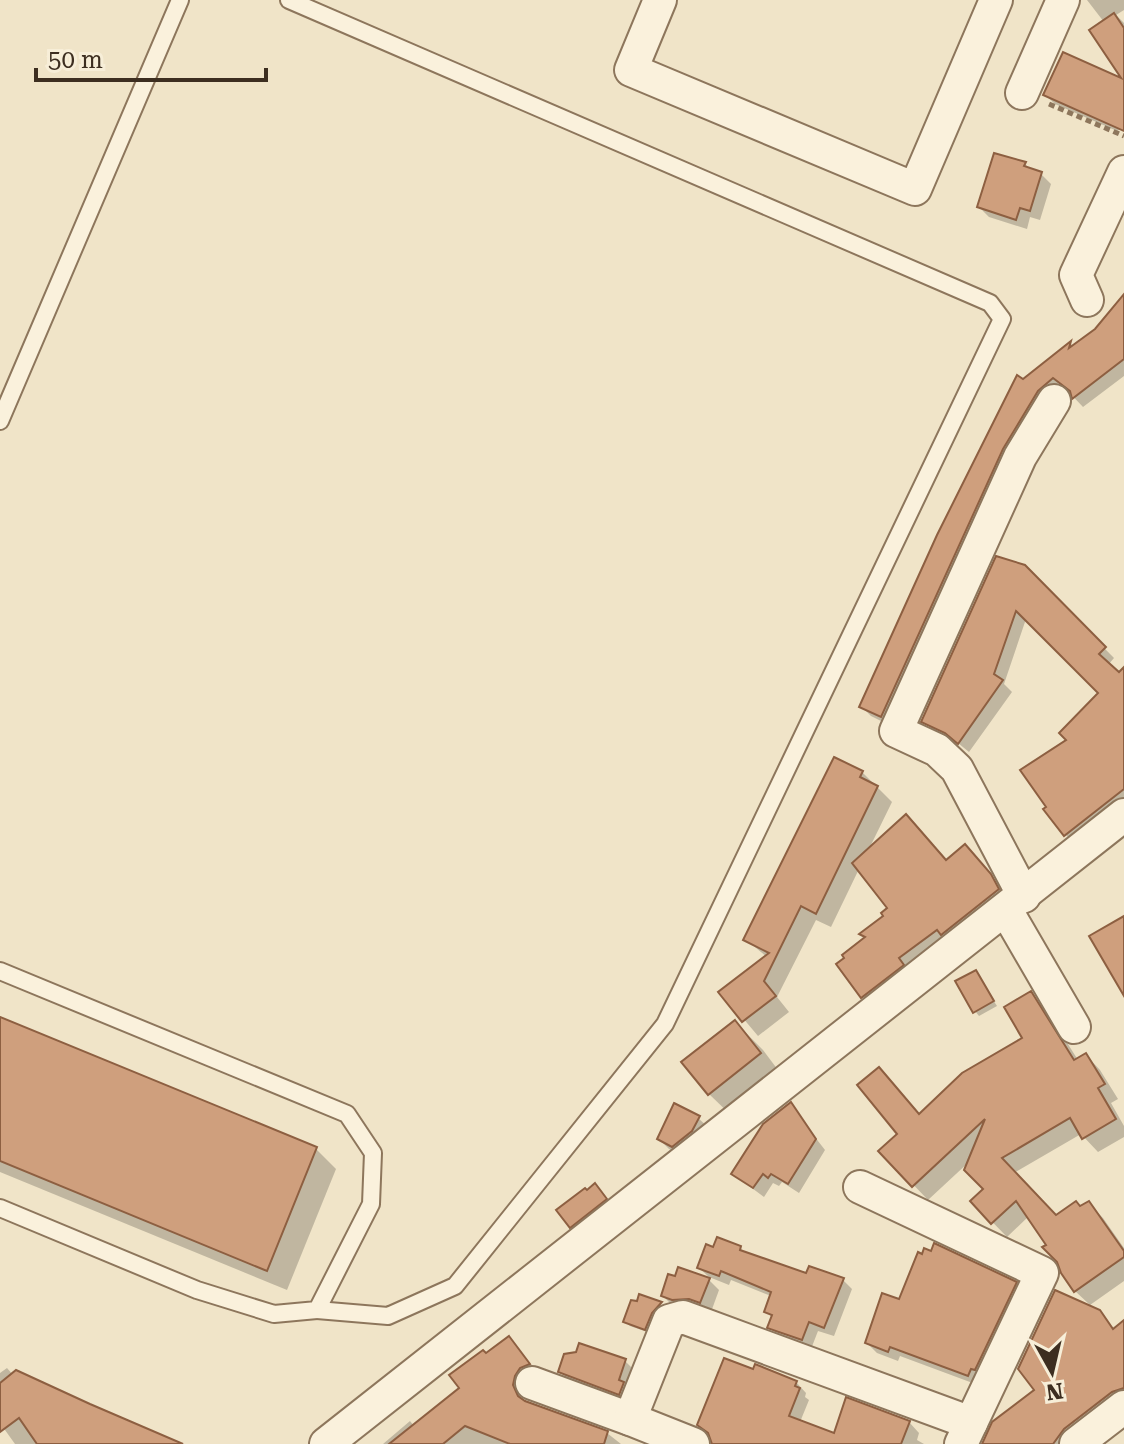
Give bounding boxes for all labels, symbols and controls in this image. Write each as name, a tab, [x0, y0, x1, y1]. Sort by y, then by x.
scale bar	[36, 32, 266, 82]
text: 50 m	[48, 46, 103, 74]
north arrow	[1012, 1332, 1092, 1412]
text: N	[1045, 1378, 1065, 1405]

